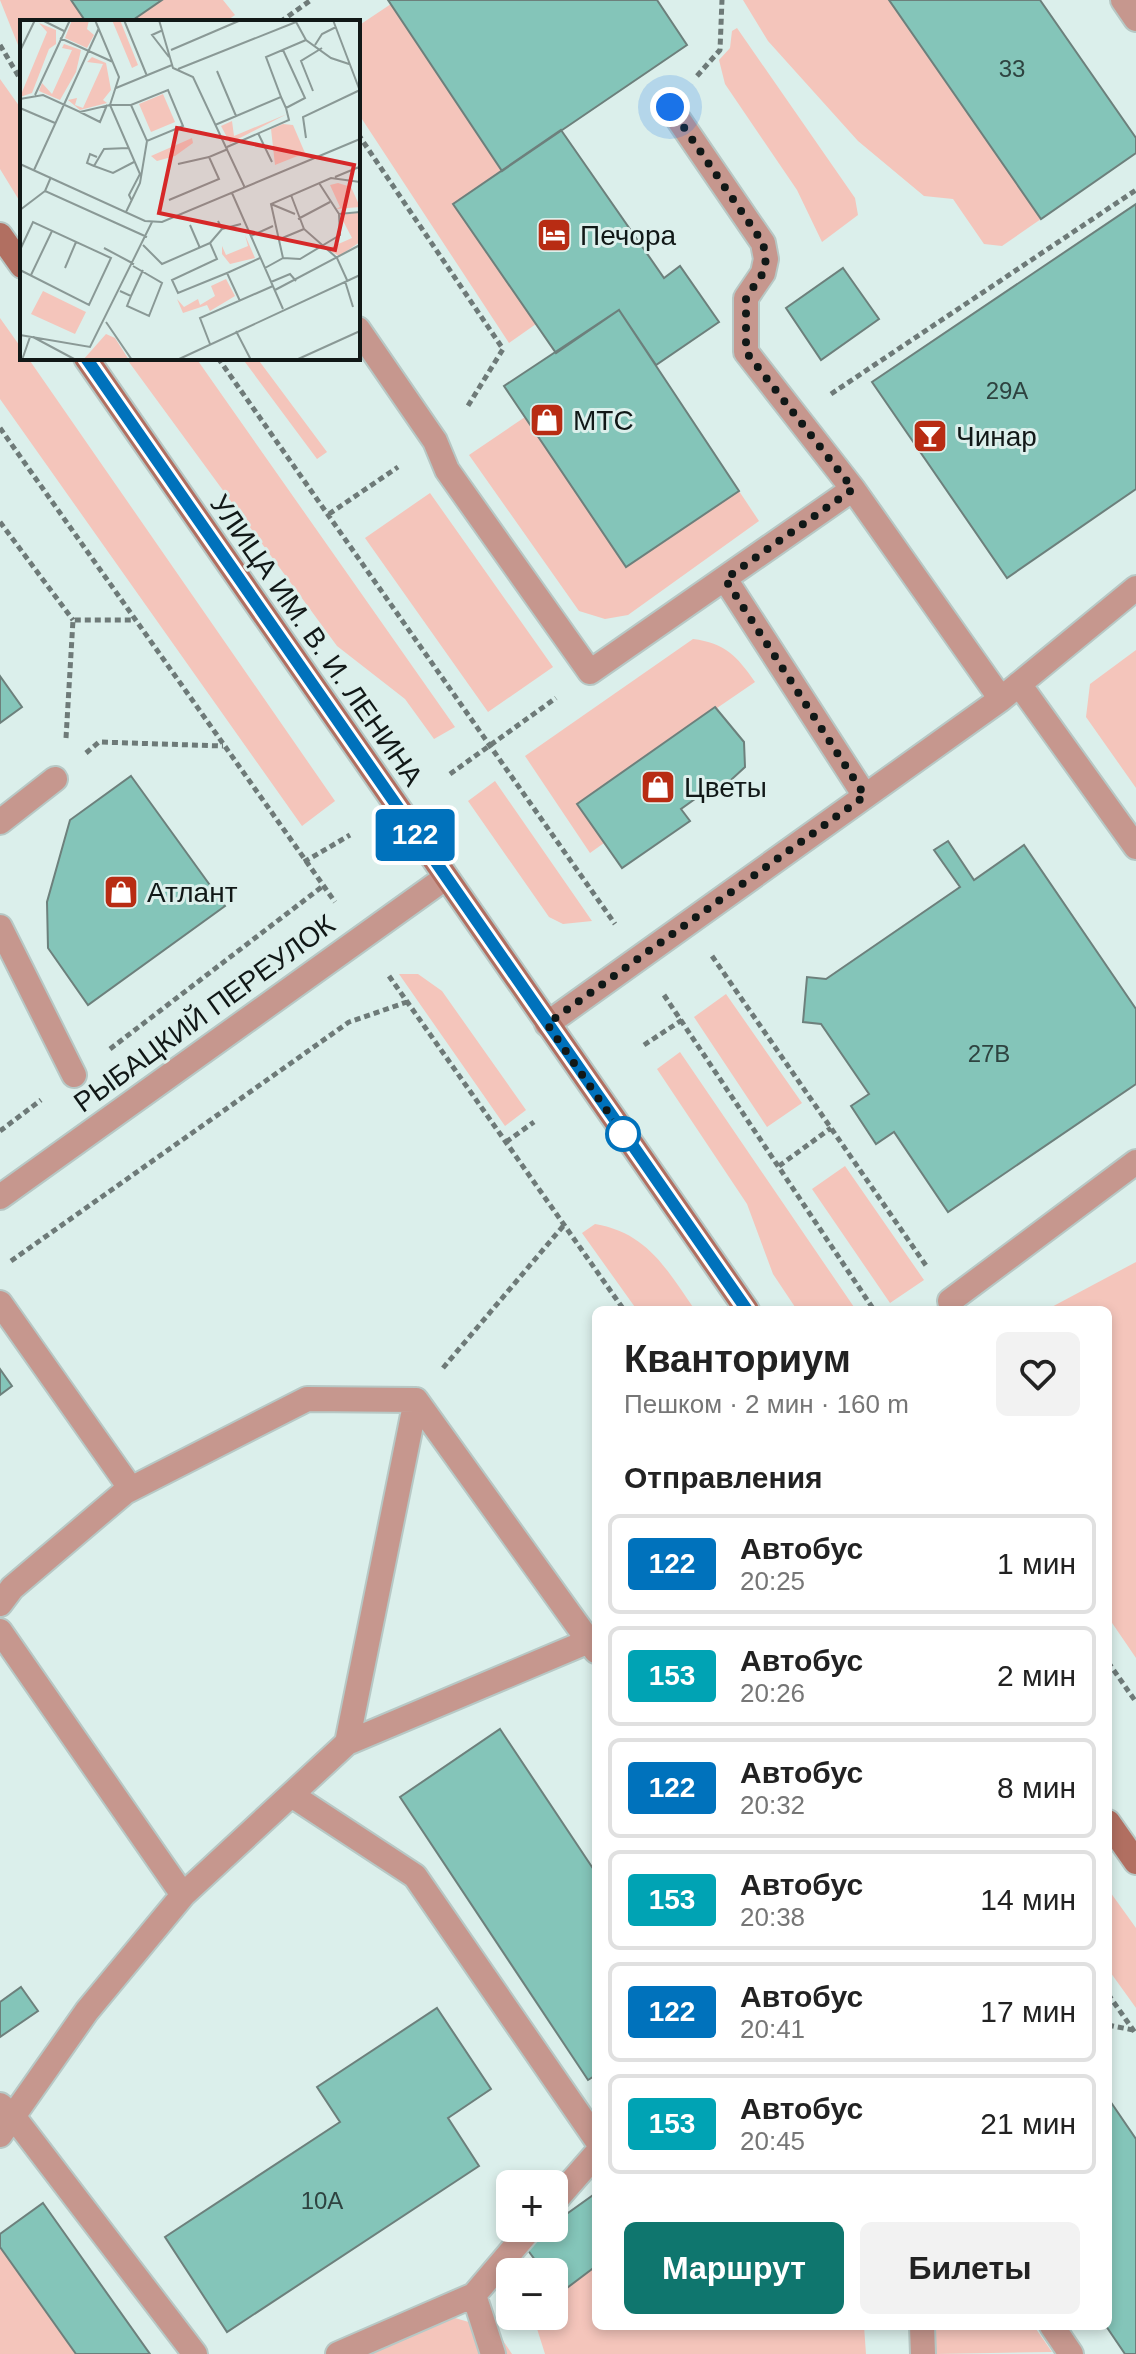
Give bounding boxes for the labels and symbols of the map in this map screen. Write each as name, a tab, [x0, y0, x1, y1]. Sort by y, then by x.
inset map	[20, 20, 360, 360]
house number: 33	[999, 55, 1025, 82]
your location	[650, 87, 690, 127]
hotel icon: Печора	[535, 216, 573, 254]
place label: Печора	[580, 220, 677, 251]
house number: 29А	[986, 377, 1028, 404]
shop icon: МТС	[528, 401, 566, 439]
place label: МТС	[573, 405, 634, 436]
bar icon: Чинар	[911, 417, 949, 455]
place label: Чинар	[956, 421, 1037, 452]
street label: УЛИЦА ИМ. В. И. ЛЕНИНА	[204, 489, 429, 792]
shop icon: Цветы	[639, 768, 677, 806]
place label: Цветы	[684, 772, 767, 803]
line badge: 122	[369, 809, 461, 861]
shop icon: Атлант	[102, 873, 140, 911]
place label: Атлант	[147, 877, 238, 908]
street label: РЫБАЦКИЙ ПЕРЕУЛОК	[68, 908, 341, 1118]
house number: 27В	[968, 1040, 1010, 1067]
unlabelled marker	[606, 1117, 640, 1151]
house number: 10А	[301, 2187, 343, 2214]

